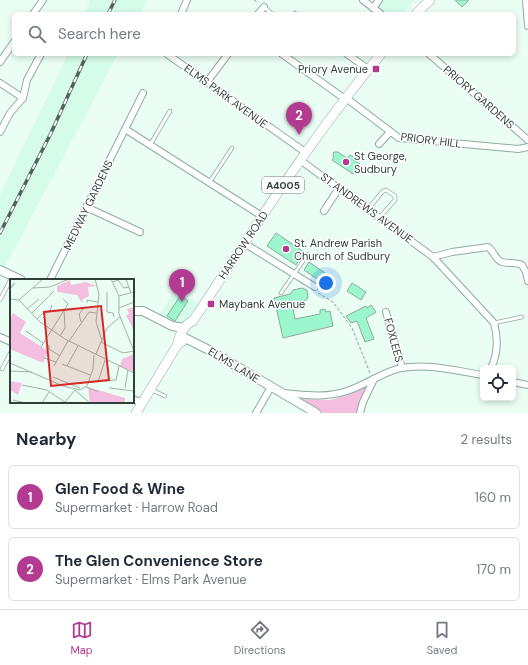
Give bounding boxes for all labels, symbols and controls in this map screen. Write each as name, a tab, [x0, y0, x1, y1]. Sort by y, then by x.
search box	[12, 12, 516, 56]
icon: search	[26, 23, 48, 45]
text: Search here	[58, 24, 141, 44]
street label: ELMS PARK AVENUE	[181, 61, 271, 131]
place label: Priory Avenue	[298, 62, 368, 76]
street label: PRIORY GARDENS	[441, 62, 517, 132]
marker: Priory Avenue	[371, 64, 381, 74]
pin: 2	[286, 102, 312, 135]
street label: PRIORY HILL	[400, 129, 462, 151]
place label: St George, Sudbury	[354, 149, 407, 176]
marker: St George, Sudbury	[341, 157, 351, 167]
street label: MEDWAY GARDENS	[60, 158, 116, 252]
street label: ST ANDREWS AVENUE	[318, 170, 416, 246]
road number: A4005	[262, 177, 304, 193]
street label: HARROW ROAD	[215, 208, 271, 282]
place label: St. Andrew Parish Church of Sudbury	[294, 236, 390, 263]
marker: St. Andrew Parish Church of Sudbury	[281, 244, 291, 254]
pin: 1	[169, 269, 195, 302]
your location	[316, 273, 336, 293]
inset map	[10, 279, 134, 403]
place label: Maybank Avenue	[219, 297, 305, 311]
marker: Maybank Avenue	[206, 299, 216, 309]
street label: FOXLEES	[381, 316, 407, 364]
street label: ELMS LANE	[206, 344, 262, 386]
map controls	[480, 365, 516, 401]
button: locate	[480, 365, 516, 401]
text: Nearby	[16, 428, 76, 450]
text: 2 results	[461, 431, 512, 448]
text: Glen Food & Wine	[55, 479, 185, 499]
text: 1	[28, 489, 32, 506]
text: 160 m	[475, 489, 511, 506]
text: Supermarket · Harrow Road	[55, 499, 218, 516]
text: The Glen Convenience Store	[55, 551, 263, 571]
text: 2	[26, 561, 34, 578]
text: 170 m	[476, 561, 511, 578]
text: Supermarket · Elms Park Avenue	[55, 571, 247, 588]
tab: Map	[71, 619, 93, 657]
tab: Directions	[234, 619, 286, 657]
tab: Saved	[427, 619, 457, 657]

